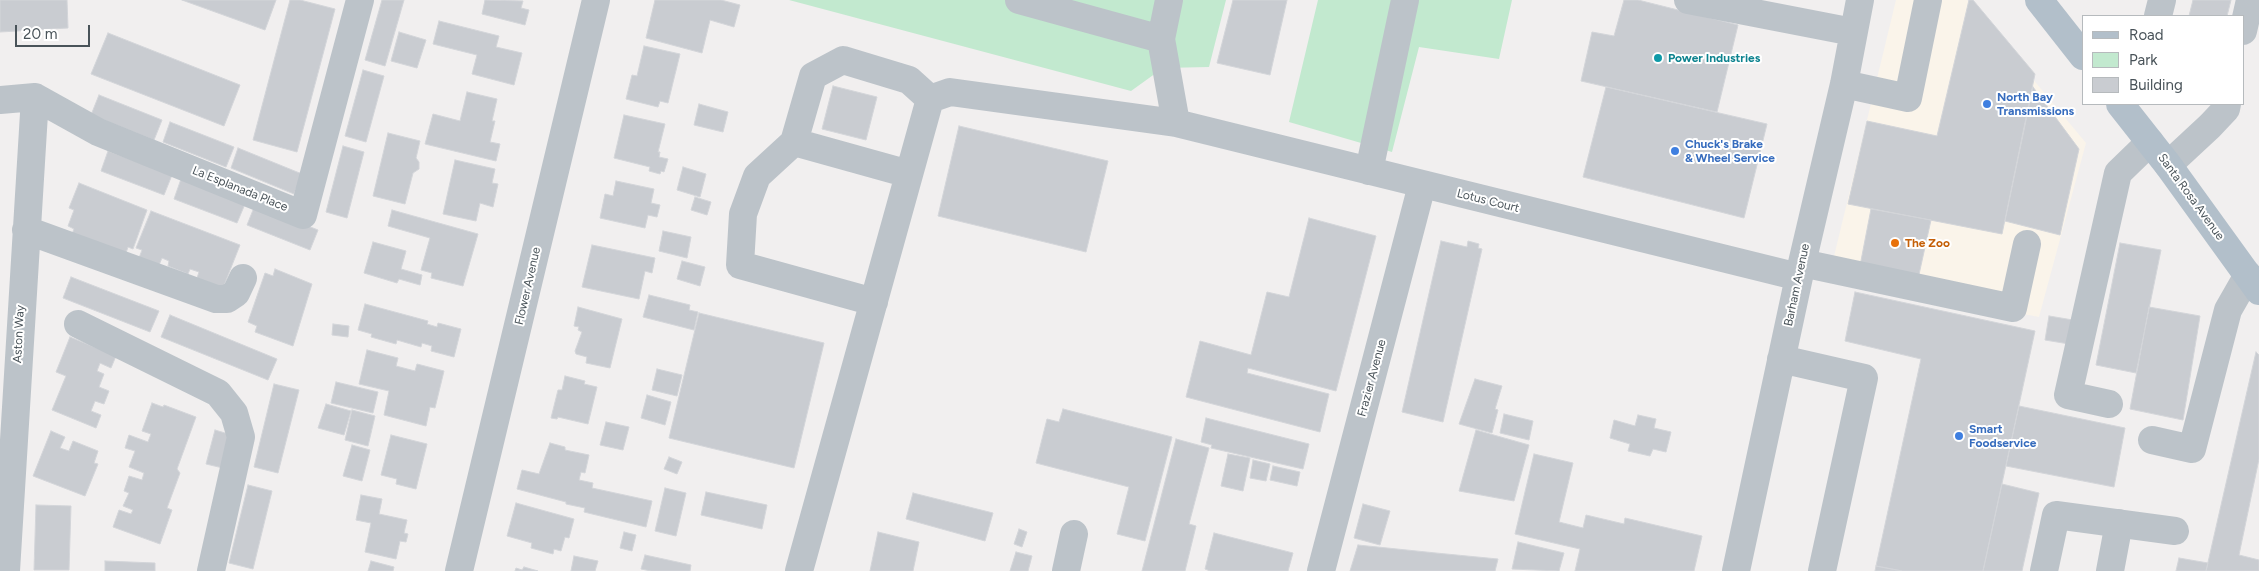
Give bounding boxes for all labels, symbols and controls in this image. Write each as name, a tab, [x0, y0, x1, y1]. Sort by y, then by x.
scale bar	[18, 15, 92, 47]
legend	[2082, 15, 2244, 105]
text: 20 m	[23, 25, 57, 43]
text: Road	[2129, 26, 2164, 44]
place label: Power Industries	[1668, 51, 1760, 65]
text: Park	[2129, 51, 2158, 69]
marker: Power Industries	[1652, 52, 1664, 64]
text: Building	[2129, 76, 2183, 94]
place label: North Bay Transmissions	[1997, 90, 2074, 118]
marker: North Bay Transmissions	[1981, 98, 1993, 110]
place label: Chuck's Brake & Wheel Service	[1685, 137, 1775, 165]
marker: Chuck's Brake & Wheel Service	[1669, 145, 1681, 157]
street label: Santa Rosa Avenue	[2155, 151, 2227, 243]
street label: La Esplanada Place	[190, 163, 290, 215]
street label: Lotus Court	[1455, 186, 1521, 216]
place label: The Zoo	[1905, 236, 1950, 250]
marker: The Zoo	[1889, 237, 1901, 249]
street label: Barham Avenue	[1781, 242, 1813, 328]
street label: Flower Avenue	[512, 246, 544, 326]
street label: Aston Way	[10, 305, 28, 363]
street label: Frazier Avenue	[1355, 338, 1389, 418]
place label: Smart Foodservice	[1969, 422, 2036, 450]
marker: Smart Foodservice	[1953, 430, 1965, 442]

